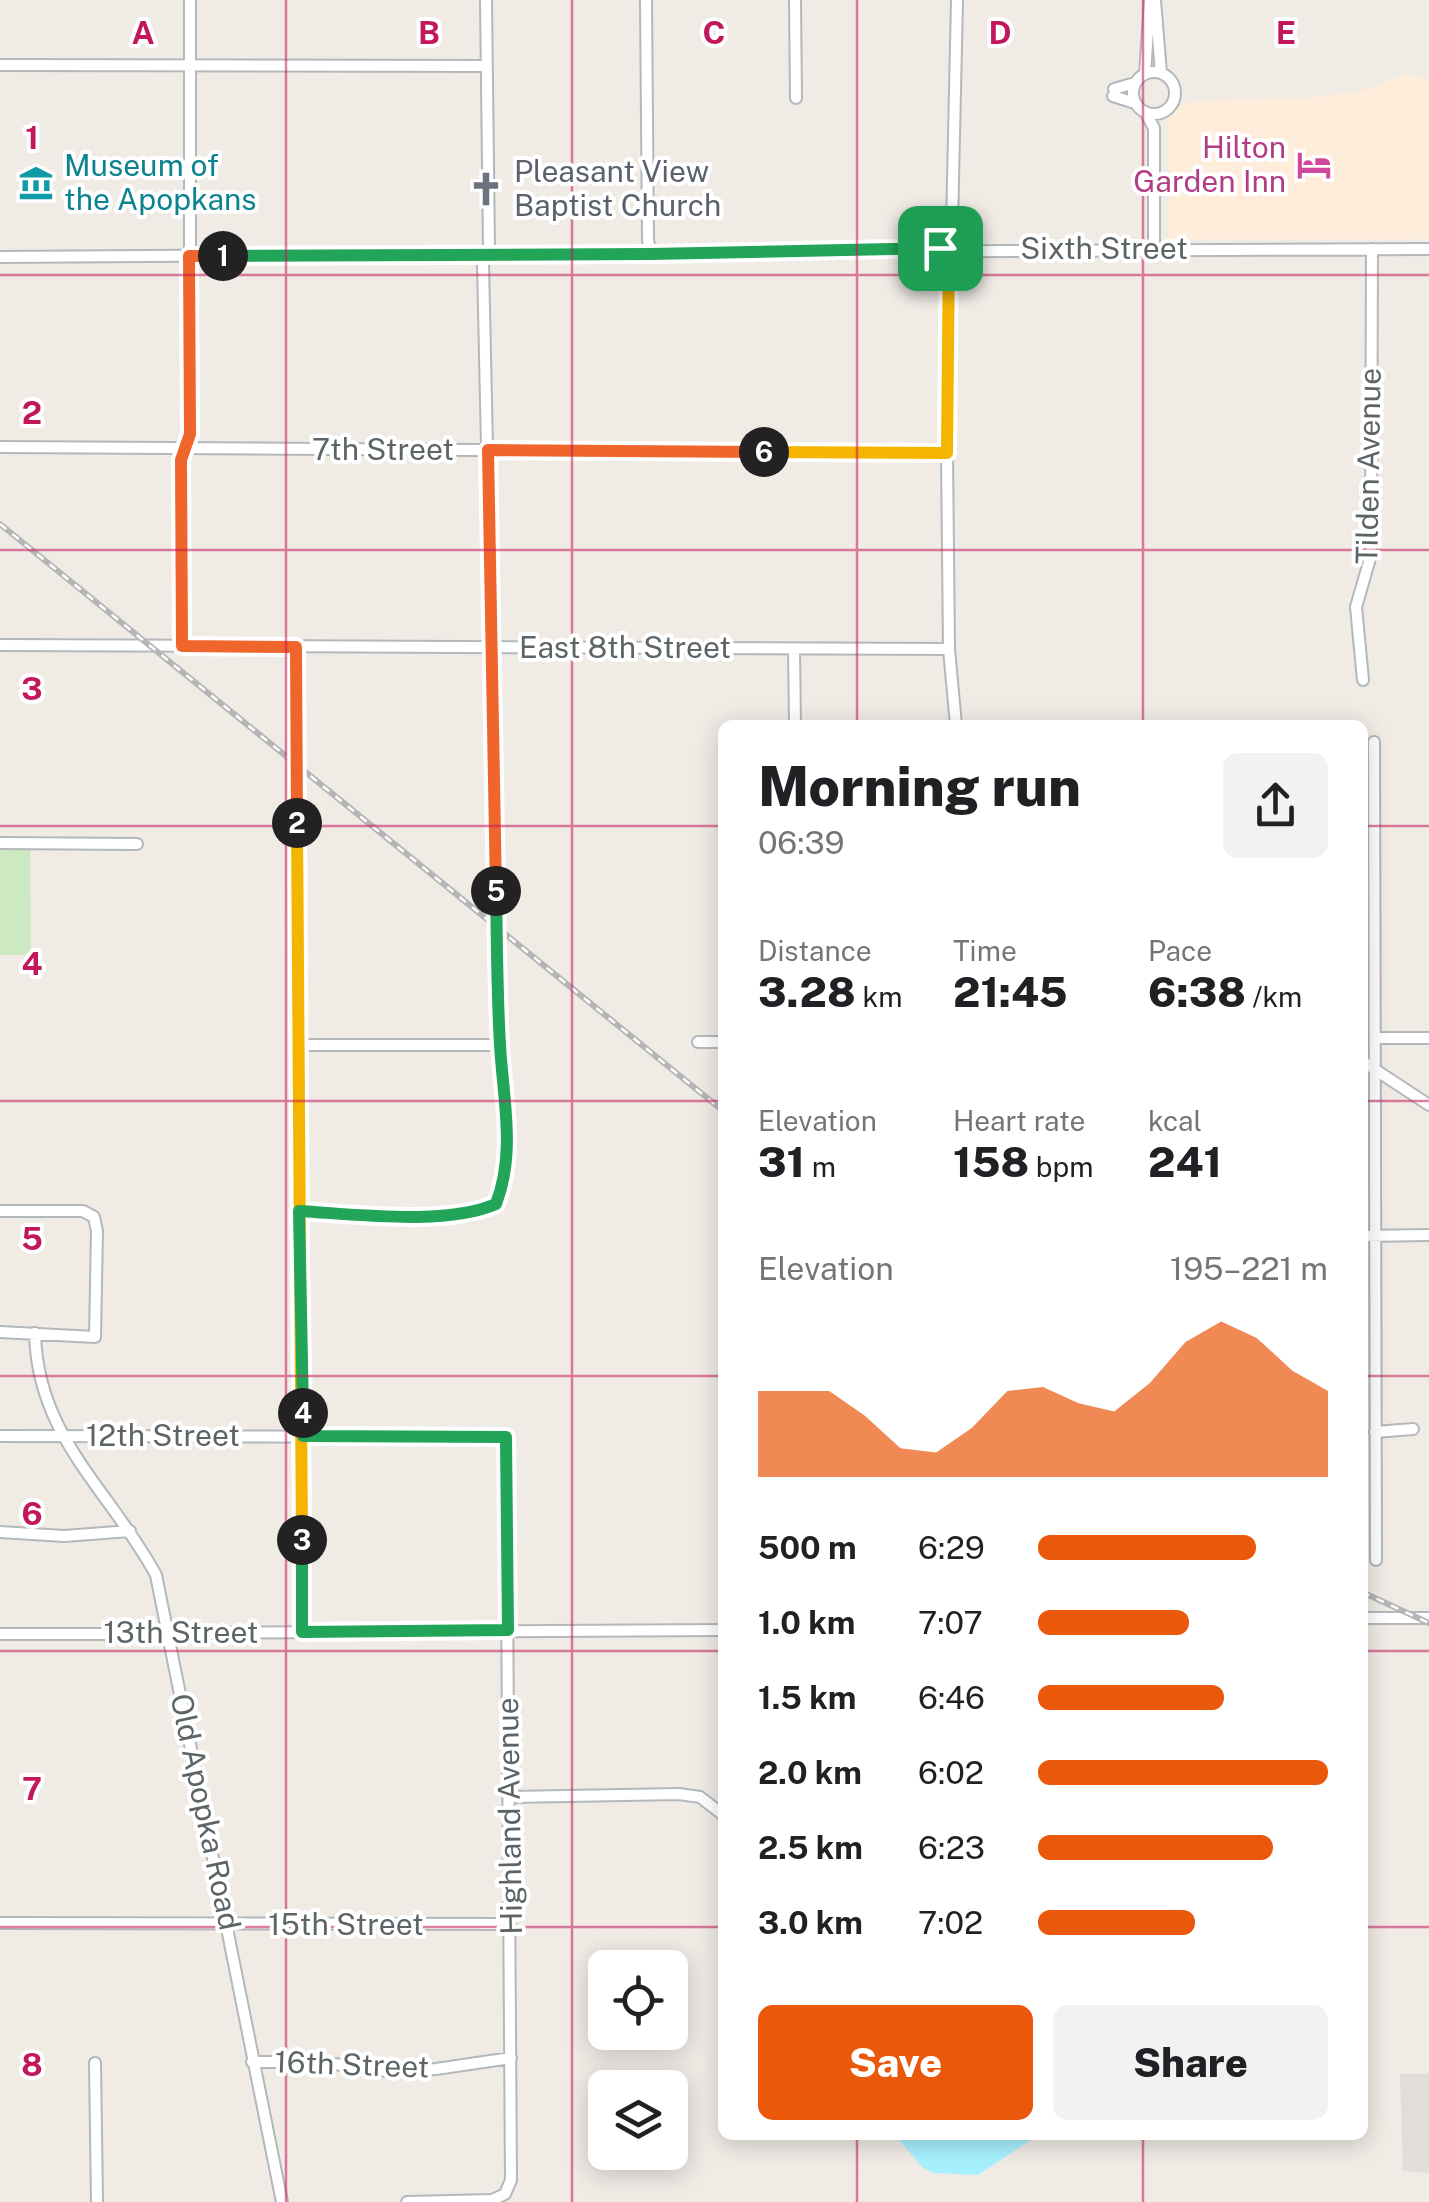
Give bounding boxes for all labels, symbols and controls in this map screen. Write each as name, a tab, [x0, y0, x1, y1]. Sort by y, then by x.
text: A	[131, 14, 155, 51]
text: B	[418, 14, 440, 51]
text: C	[703, 14, 725, 51]
text: D	[988, 14, 1012, 51]
text: E	[1276, 14, 1296, 51]
text: 1	[25, 119, 39, 156]
place label: Hilton Garden Inn	[1133, 129, 1286, 199]
hotel icon: Hilton Garden Inn	[1295, 146, 1333, 184]
place label: Museum of the Apopkans	[64, 147, 256, 217]
place label: Pleasant View Baptist Church	[514, 153, 721, 223]
museum icon: Museum of the Apopkans	[17, 164, 55, 202]
church icon: Pleasant View Baptist Church	[467, 170, 505, 208]
pin	[898, 206, 983, 291]
icon: arrive	[913, 221, 968, 276]
street label: Sixth Street	[1020, 230, 1188, 266]
pin: 1	[198, 231, 248, 281]
text: 1	[217, 239, 229, 272]
street label: Tilden Avenue	[1348, 368, 1388, 564]
text: 2	[22, 394, 42, 431]
pin: 6	[739, 427, 789, 477]
street label: 7th Street	[312, 431, 454, 467]
text: 6	[755, 435, 773, 468]
street label: East 8th Street	[519, 629, 731, 665]
text: 3	[21, 670, 43, 707]
button: share	[1223, 753, 1328, 858]
text: Morning run	[758, 754, 1081, 818]
pin: 2	[272, 798, 322, 848]
text: 2	[288, 806, 306, 839]
text: 06:39	[758, 824, 844, 861]
pin: 5	[471, 866, 521, 916]
text: 5	[487, 874, 505, 907]
text: Distance	[758, 934, 872, 967]
text: Time	[953, 934, 1017, 967]
text: Pace	[1148, 934, 1212, 967]
text: 4	[22, 945, 43, 982]
text: 3.28	[758, 967, 856, 1016]
text: 21:45	[953, 967, 1067, 1016]
text: 6:38	[1148, 967, 1246, 1016]
text: km	[856, 980, 902, 1013]
text: /km	[1246, 980, 1302, 1013]
text: Elevation	[758, 1104, 877, 1137]
text: Heart rate	[953, 1104, 1085, 1137]
text: kcal	[1148, 1104, 1202, 1137]
text: 31	[758, 1137, 805, 1186]
text: 158	[953, 1137, 1029, 1186]
text: 241	[1148, 1137, 1222, 1186]
text: m	[805, 1150, 836, 1183]
text: bpm	[1029, 1150, 1093, 1183]
text: 5	[21, 1220, 43, 1257]
text: Elevation	[758, 1250, 894, 1287]
text: 195–221 m	[1170, 1250, 1328, 1287]
pin: 4	[278, 1388, 328, 1438]
text: 4	[294, 1396, 312, 1429]
street label: 12th Street	[86, 1417, 240, 1453]
text: 6	[21, 1495, 43, 1532]
pin: 3	[277, 1515, 327, 1565]
text: 3	[293, 1523, 311, 1556]
text: 500 m	[758, 1529, 857, 1566]
text: 6:29	[918, 1529, 985, 1566]
text: 1.0 km	[758, 1604, 855, 1641]
text: 7:07	[918, 1604, 983, 1641]
street label: 13th Street	[104, 1614, 259, 1650]
text: 1.5 km	[758, 1679, 856, 1716]
text: 6:46	[918, 1679, 985, 1716]
street label: Old Apopka Road	[163, 1690, 249, 1933]
street label: Highland Avenue	[489, 1697, 529, 1935]
text: 2.0 km	[758, 1754, 862, 1791]
text: 6:02	[918, 1754, 984, 1791]
text: 7	[22, 1770, 42, 1807]
text: 2.5 km	[758, 1829, 863, 1866]
text: 6:23	[918, 1829, 985, 1866]
text: 3.0 km	[758, 1904, 863, 1941]
text: 7:02	[918, 1904, 983, 1941]
street label: 15th Street	[268, 1906, 424, 1942]
map controls	[588, 1950, 688, 2170]
button: locate	[588, 1950, 688, 2050]
button: Save	[758, 2005, 1033, 2120]
button: Share	[1053, 2005, 1328, 2120]
street label: 16th Street	[274, 2043, 430, 2085]
text: 8	[21, 2046, 43, 2083]
button: layers	[588, 2070, 688, 2170]

